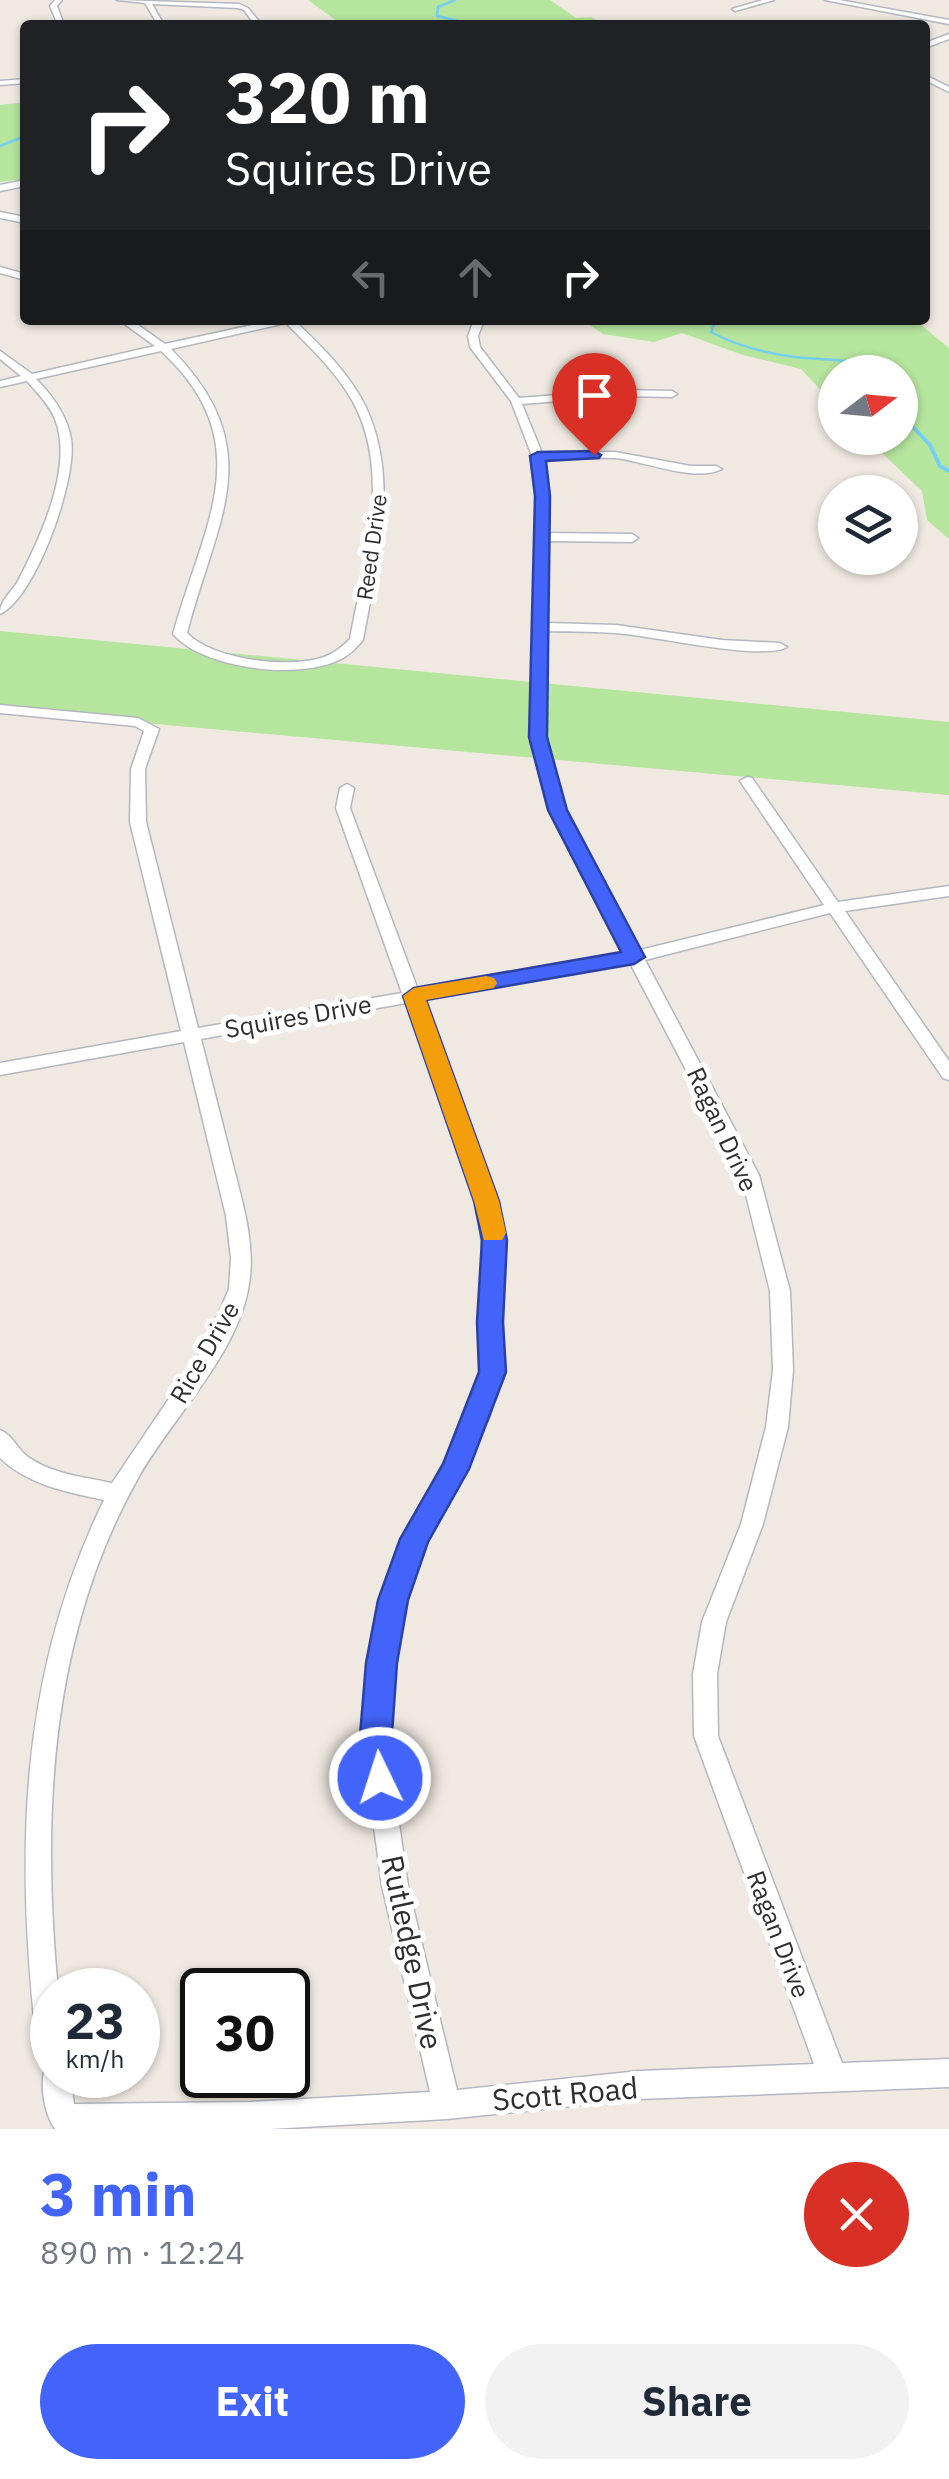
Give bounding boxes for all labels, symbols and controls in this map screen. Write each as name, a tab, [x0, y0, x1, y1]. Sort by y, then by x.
text: 320 m	[225, 51, 430, 142]
icon: right	[60, 60, 190, 190]
text: Squires Drive	[225, 139, 492, 197]
icon: left	[343, 250, 398, 305]
icon: ahead	[448, 250, 503, 305]
icon: right	[553, 250, 608, 305]
pin	[552, 353, 637, 456]
north arrow	[818, 355, 918, 455]
map controls	[818, 355, 918, 575]
icon: arrive	[567, 368, 622, 423]
button: layers	[818, 475, 918, 575]
street label: Reed Drive	[349, 492, 393, 602]
street label: Squires Drive	[222, 987, 374, 1045]
street label: Ragan Drive	[680, 1061, 766, 1197]
street label: Rice Drive	[162, 1295, 246, 1409]
position arrow	[328, 1726, 432, 1830]
street label: Rutledge Drive	[373, 1851, 453, 2053]
street label: Ragan Drive	[740, 1866, 818, 2002]
speed limit sign: 30	[180, 1968, 310, 2098]
text: 23	[65, 1988, 125, 2053]
text: km/h	[66, 2042, 124, 2075]
street label: Scott Road	[491, 2067, 639, 2119]
text: 3 min	[40, 2154, 197, 2233]
button: close	[804, 2162, 909, 2267]
text: 890 m · 12:24	[40, 2231, 245, 2273]
button: Exit	[40, 2344, 465, 2459]
button: Share	[485, 2344, 909, 2459]

